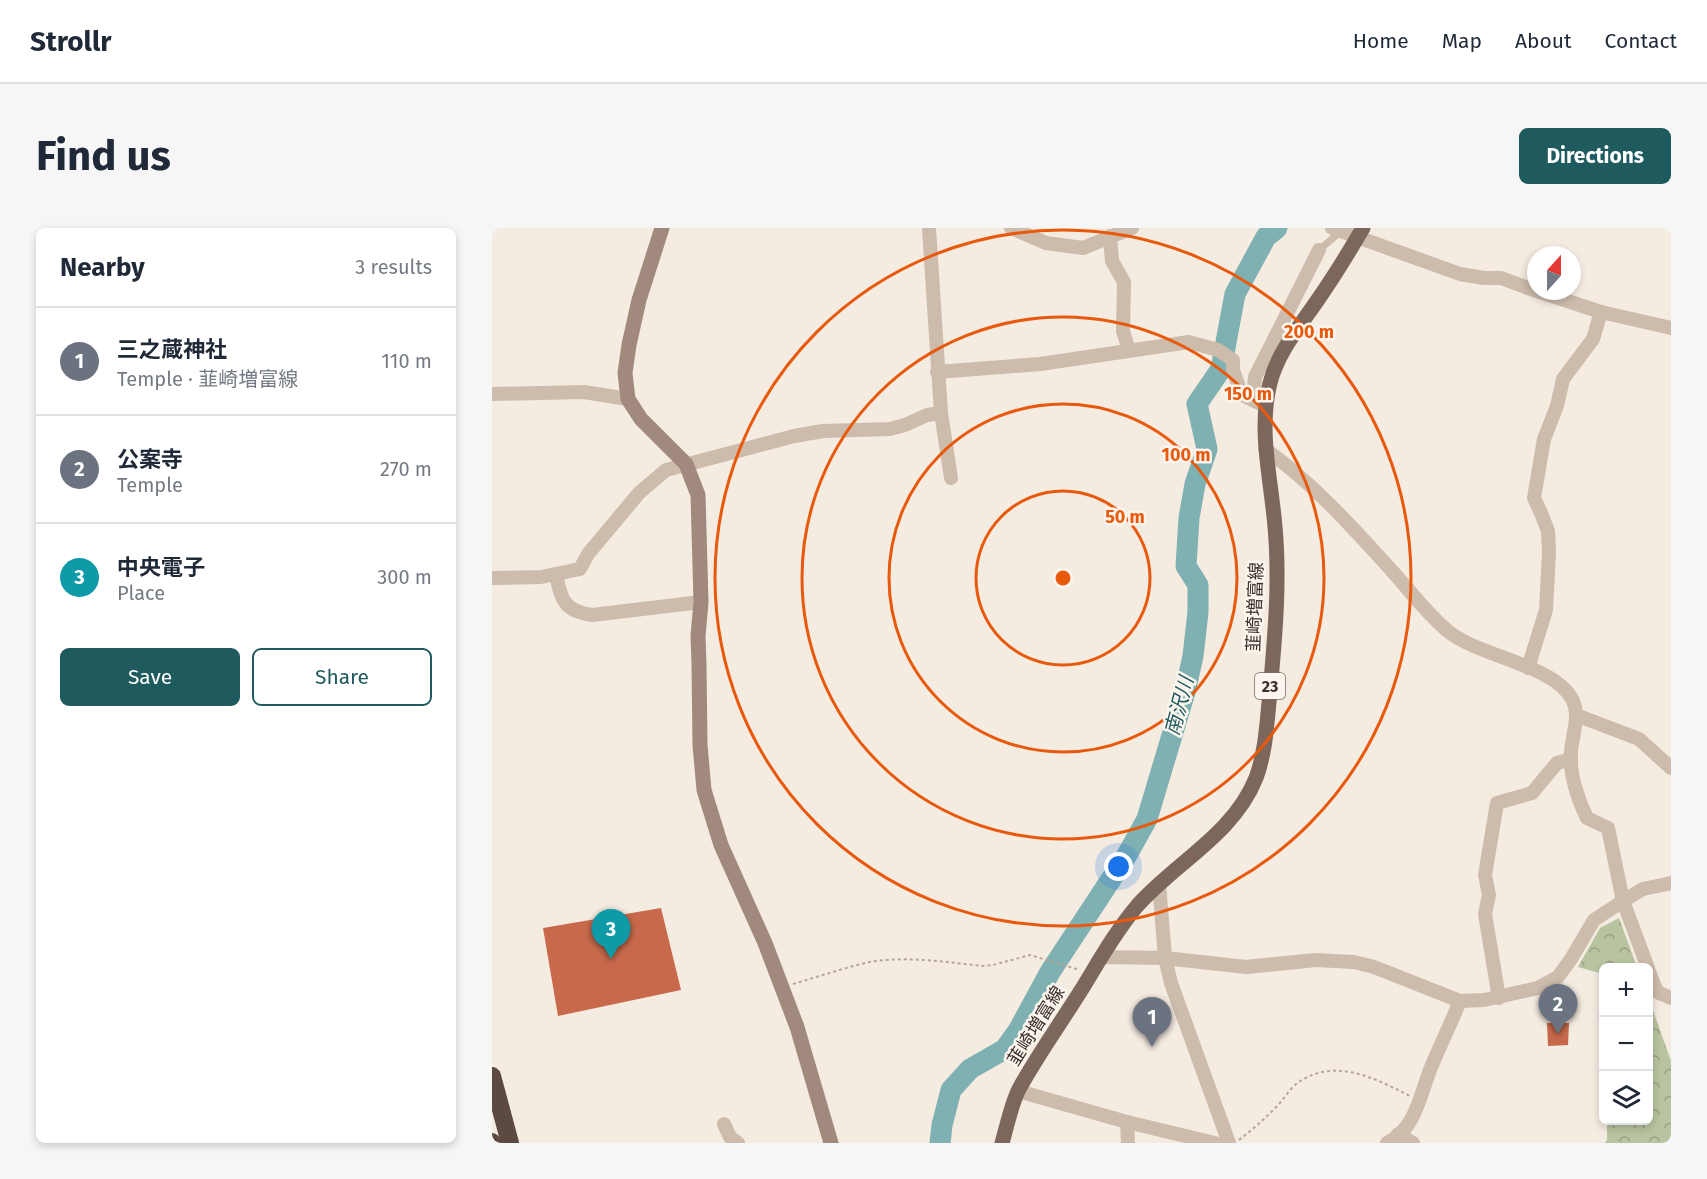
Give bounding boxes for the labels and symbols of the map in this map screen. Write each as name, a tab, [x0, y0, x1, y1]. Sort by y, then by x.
north arrow	[1527, 246, 1581, 300]
text: 200 m	[1284, 321, 1334, 343]
text: 150 m	[1224, 383, 1272, 405]
text: 100 m	[1162, 444, 1210, 466]
text: 50 m	[1105, 506, 1145, 528]
street label: 韮崎増富線	[1242, 562, 1268, 652]
centre of rings	[1053, 568, 1073, 588]
water label: 南沢川	[1160, 672, 1199, 738]
road number: 23	[1255, 673, 1285, 699]
your location	[1104, 852, 1133, 881]
pin: 3	[592, 910, 630, 959]
street label: 韮崎増富線	[1003, 982, 1069, 1070]
pin: 2	[1538, 984, 1578, 1034]
pin: 1	[1132, 998, 1172, 1047]

